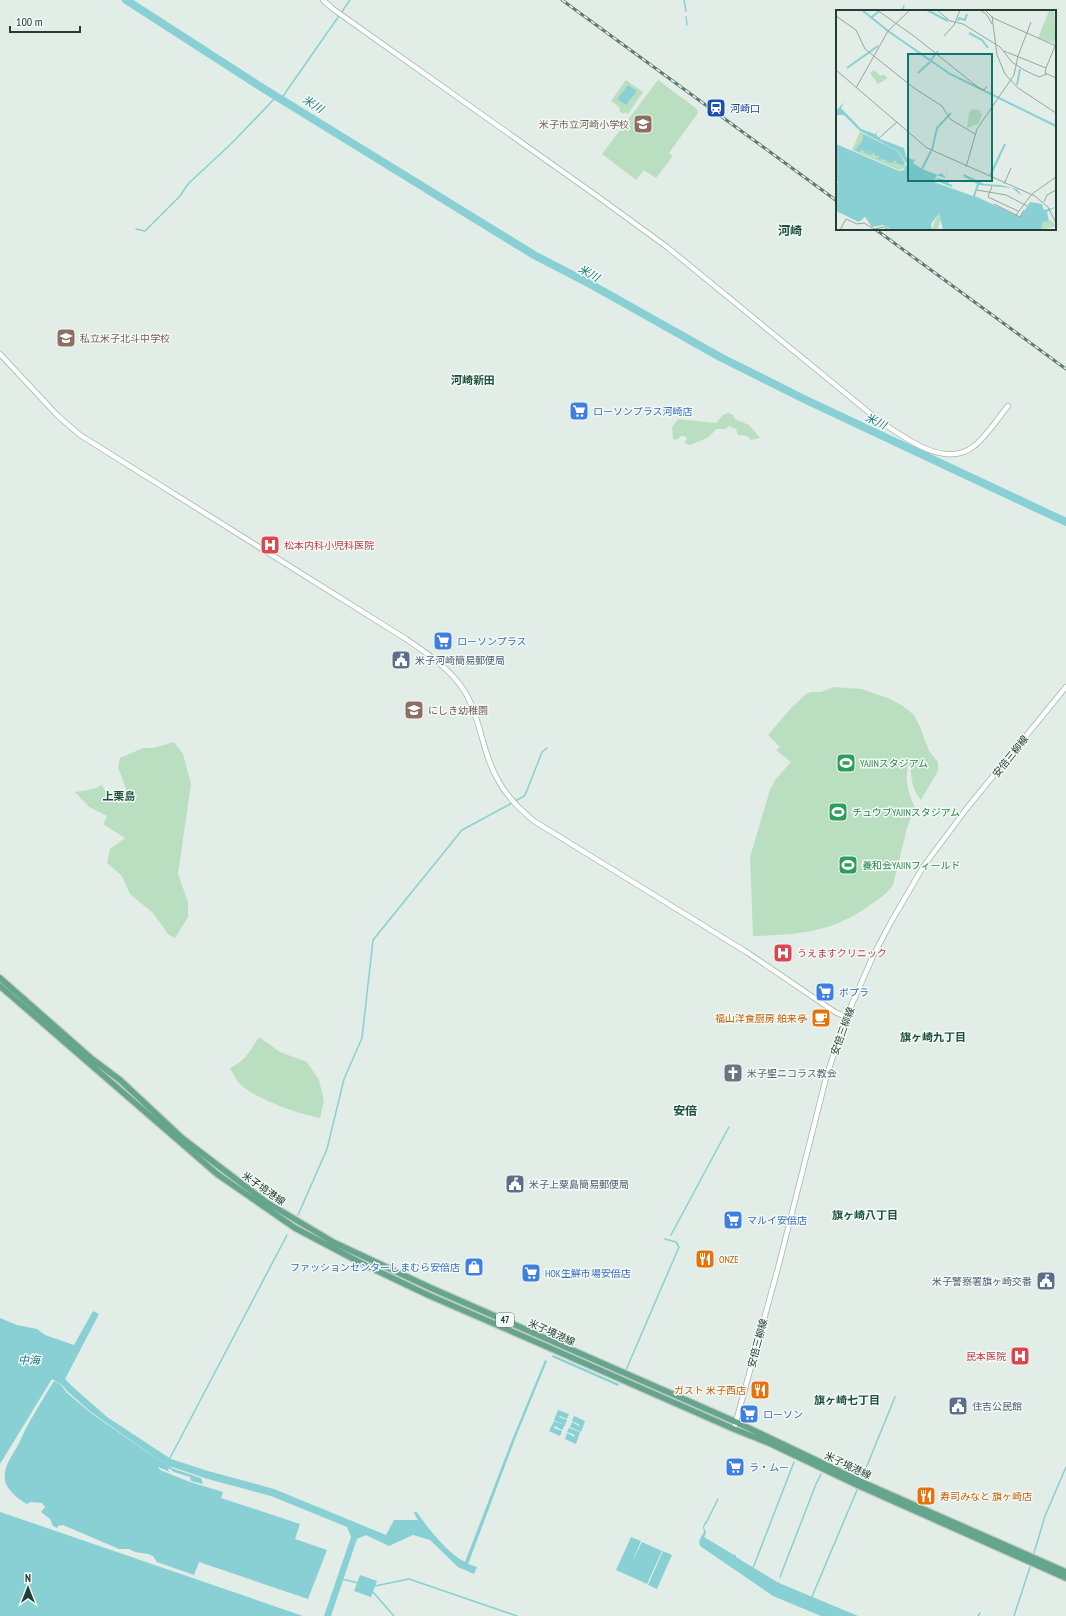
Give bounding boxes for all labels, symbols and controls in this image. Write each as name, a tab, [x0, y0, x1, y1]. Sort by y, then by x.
scale bar	[10, 8, 80, 34]
inset map	[836, 10, 1056, 230]
text: 100 m	[16, 14, 43, 29]
water label: 米川	[300, 92, 327, 116]
station icon: 河崎口	[705, 97, 727, 119]
place label: 河崎口	[730, 102, 760, 115]
school or university icon: 米子市立河崎小学校	[632, 113, 654, 135]
place label: 米子市立河崎小学校	[539, 118, 629, 131]
district label: 河崎	[778, 223, 802, 238]
water label: 米川	[576, 262, 603, 285]
school or university icon: 私立米子北斗中学校	[55, 327, 77, 349]
place label: 私立米子北斗中学校	[80, 332, 170, 345]
district label: 河崎新田	[451, 373, 495, 387]
supermarket icon: ローソンプラス河崎店	[568, 400, 590, 422]
place label: ローソンプラス河崎店	[593, 405, 693, 418]
water label: 米川	[863, 410, 890, 432]
hospital icon: 松本内科小児科医院	[259, 534, 281, 556]
place label: 松本内科小児科医院	[284, 539, 374, 552]
supermarket icon: ローソンプラス	[432, 630, 454, 652]
place label: ローソンプラス	[457, 635, 527, 648]
public building icon: 米子河崎簡易郵便局	[390, 649, 412, 671]
place label: 米子河崎簡易郵便局	[415, 654, 505, 667]
school or university icon: にしき幼稚園	[403, 699, 425, 721]
place label: にしき幼稚園	[428, 704, 488, 717]
street label: 安倍三柳線	[990, 733, 1031, 780]
sports icon: YAJINスタジアム	[835, 752, 857, 774]
place label: YAJINスタジアム	[860, 757, 928, 770]
district label: 上栗島	[103, 789, 136, 803]
sports icon: チュウブYAJINスタジアム	[827, 801, 849, 823]
place label: チュウブYAJINスタジアム	[852, 806, 960, 819]
sports icon: 養和会YAJINフィールド	[837, 854, 859, 876]
place label: 養和会YAJINフィールド	[862, 859, 961, 872]
hospital icon: うえますクリニック	[772, 942, 794, 964]
place label: うえますクリニック	[797, 947, 887, 960]
supermarket icon: ポプラ	[814, 981, 836, 1003]
place label: ポプラ	[839, 986, 869, 999]
street label: 安倍三柳線	[828, 1005, 857, 1057]
cafe icon: 福山洋食厨房 舶来亭	[810, 1007, 832, 1029]
place label: 福山洋食厨房 舶来亭	[715, 1012, 807, 1025]
district label: 旗ヶ崎九丁目	[900, 1030, 966, 1044]
church icon: 米子聖ニコラス教会	[722, 1062, 744, 1084]
place label: 米子聖ニコラス教会	[747, 1067, 837, 1080]
district label: 安倍	[673, 1103, 697, 1118]
street label: 米子境港線	[240, 1169, 288, 1208]
public building icon: 米子上粟島簡易郵便局	[504, 1173, 526, 1195]
place label: 米子上粟島簡易郵便局	[529, 1178, 629, 1191]
district label: 旗ヶ崎八丁目	[832, 1208, 898, 1222]
supermarket icon: マルイ安倍店	[722, 1209, 744, 1231]
place label: マルイ安倍店	[747, 1214, 807, 1227]
restaurant icon: ONZE	[694, 1248, 716, 1270]
place label: ONZE	[719, 1253, 739, 1266]
shop icon: ファッションセンターしまむら安倍店	[463, 1256, 485, 1278]
place label: ファッションセンターしまむら安倍店	[290, 1261, 460, 1274]
supermarket icon: HOK生鮮市場安倍店	[520, 1262, 542, 1284]
place label: HOK生鮮市場安倍店	[545, 1267, 631, 1280]
public building icon: 米子警察署旗ヶ崎交番	[1035, 1270, 1057, 1292]
place label: 米子警察署旗ヶ崎交番	[932, 1275, 1032, 1288]
road number: 47	[496, 1313, 514, 1327]
street label: 米子境港線	[526, 1316, 577, 1349]
street label: 安倍三柳線	[745, 1317, 770, 1369]
hospital icon: 民本医院	[1009, 1345, 1031, 1367]
place label: 民本医院	[966, 1350, 1006, 1363]
water label: 中海	[18, 1353, 42, 1367]
restaurant icon: ガスト 米子西店	[749, 1379, 771, 1401]
place label: ガスト 米子西店	[674, 1384, 746, 1397]
district label: 旗ヶ崎七丁目	[814, 1393, 880, 1407]
public building icon: 住吉公民館	[947, 1395, 969, 1417]
place label: 住吉公民館	[972, 1400, 1022, 1413]
supermarket icon: ローソン	[738, 1403, 760, 1425]
place label: ローソン	[763, 1408, 803, 1421]
street label: 米子境港線	[822, 1449, 873, 1482]
supermarket icon: ラ・ムー	[724, 1456, 746, 1478]
place label: ラ・ムー	[749, 1461, 789, 1474]
restaurant icon: 寿司みなと 旗ヶ崎店	[915, 1485, 937, 1507]
place label: 寿司みなと 旗ヶ崎店	[940, 1490, 1032, 1503]
north arrow	[8, 1568, 48, 1608]
text: N	[25, 1571, 31, 1585]

